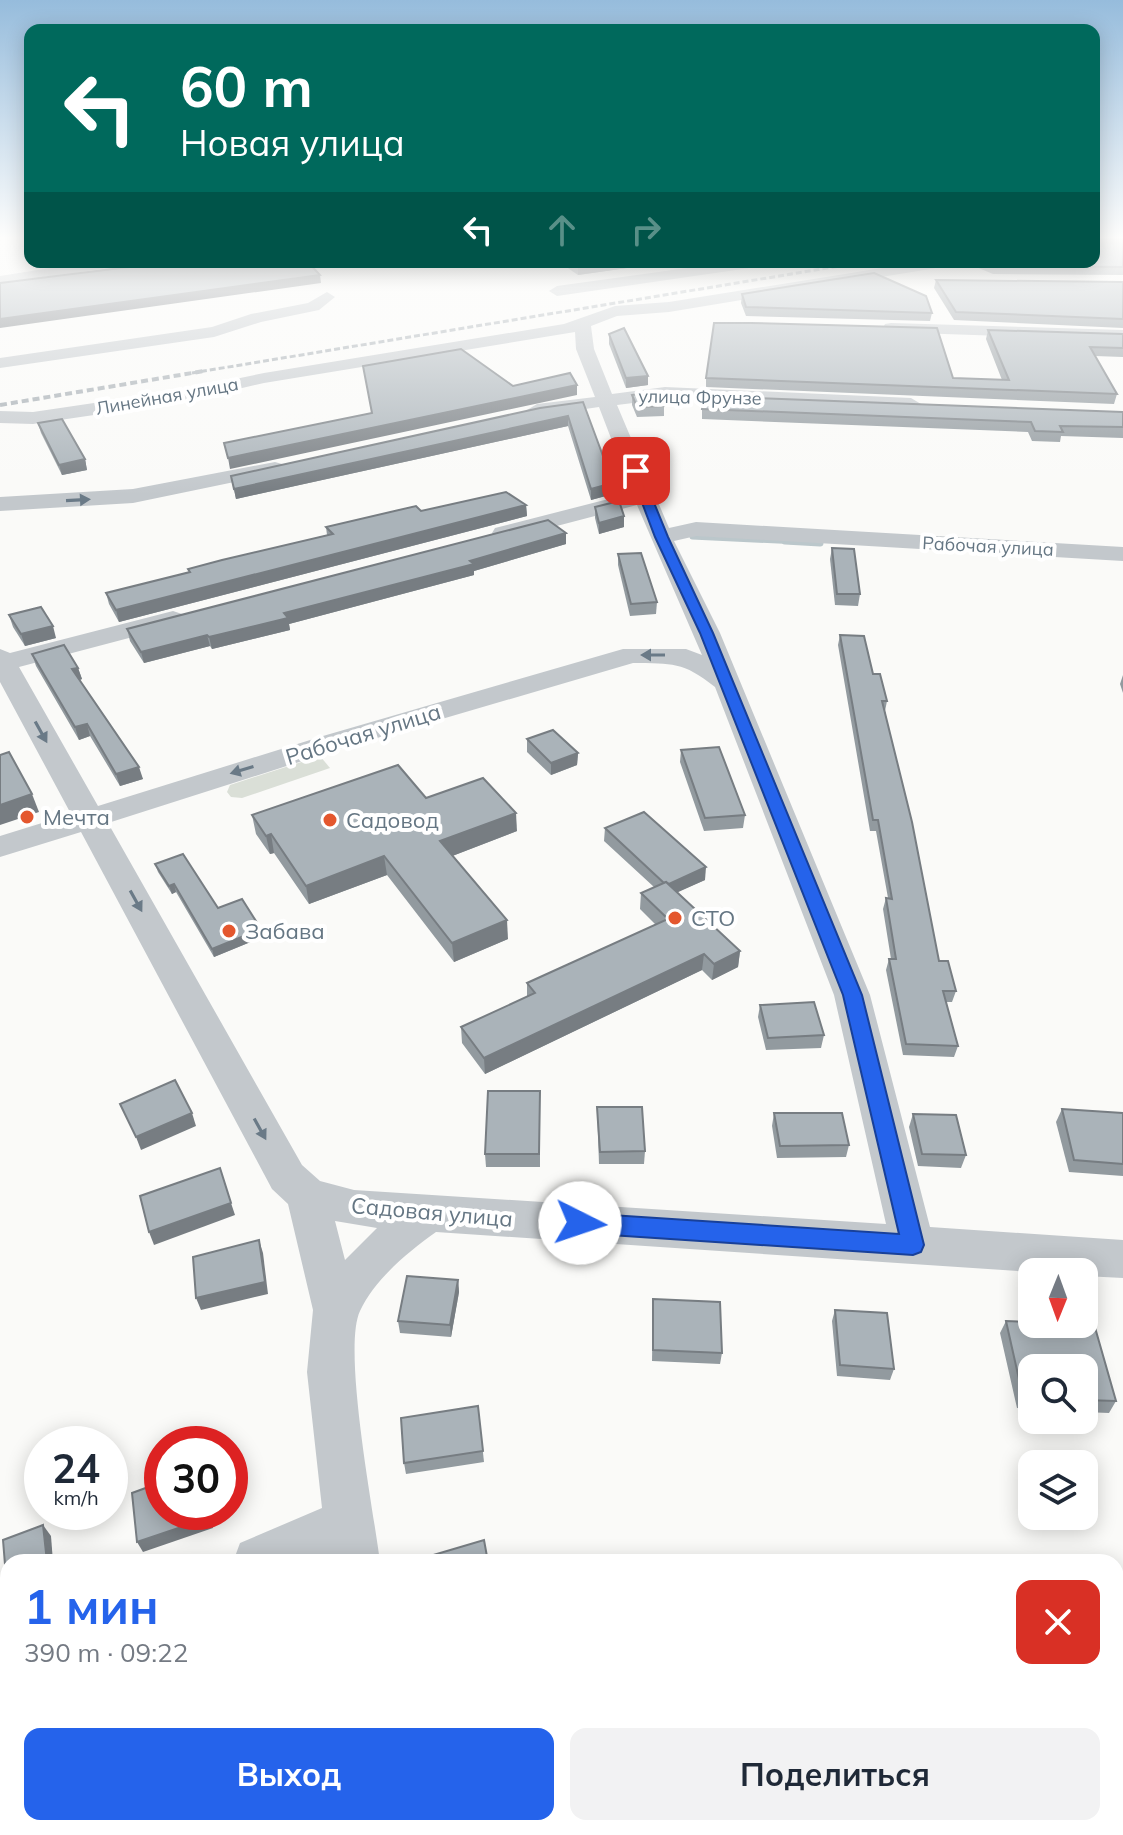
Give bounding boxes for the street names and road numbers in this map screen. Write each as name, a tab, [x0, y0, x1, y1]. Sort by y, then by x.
street label: Линейная улица	[94, 372, 240, 420]
street label: улица Фрунзе	[638, 384, 762, 410]
street label: Рабочая улица	[922, 531, 1054, 561]
street label: Рабочая улица	[282, 697, 444, 771]
street label: Садовая улица	[350, 1191, 514, 1233]

